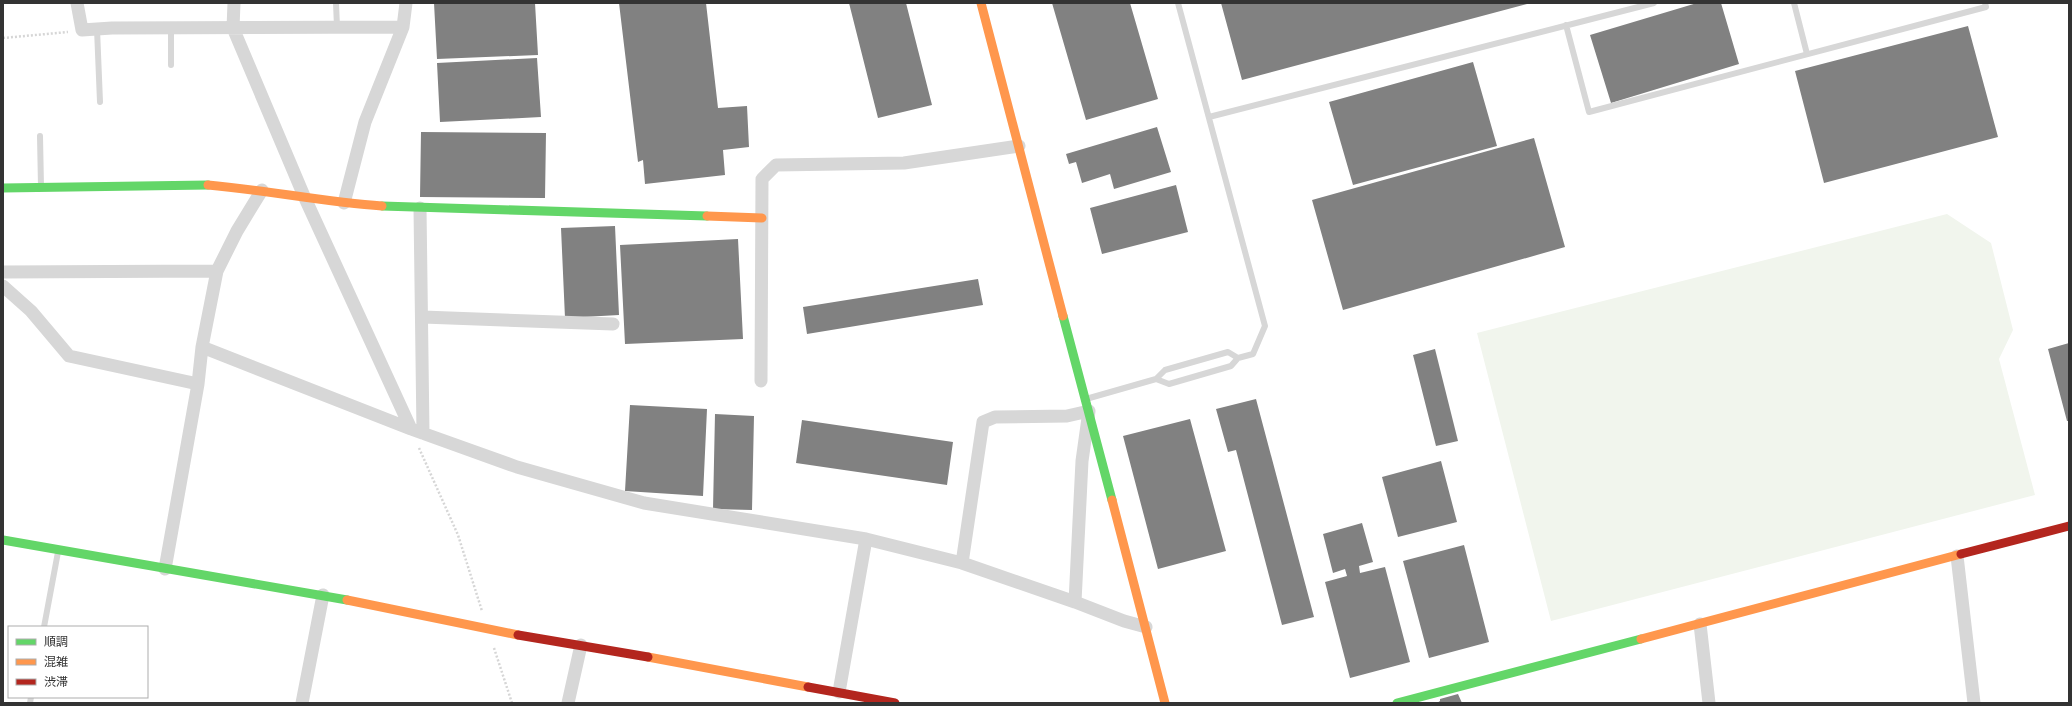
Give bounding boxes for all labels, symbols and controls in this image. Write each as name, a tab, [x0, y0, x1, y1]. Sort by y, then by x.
legend	[8, 626, 148, 698]
text: 順調	[44, 635, 68, 649]
text: 混雑	[44, 655, 68, 669]
text: 渋滞	[44, 675, 68, 689]

